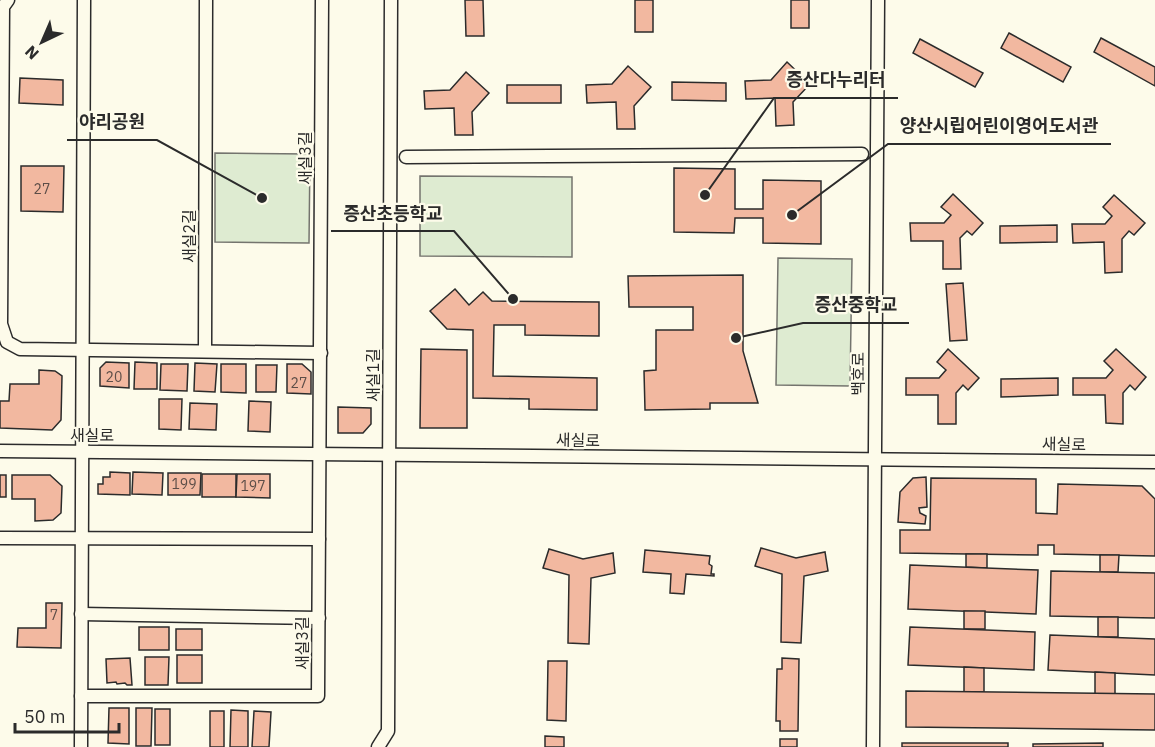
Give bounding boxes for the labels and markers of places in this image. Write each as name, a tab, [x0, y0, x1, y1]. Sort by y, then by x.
callout: 증산다누리터	[774, 62, 898, 98]
callout: 야리공원	[67, 104, 157, 140]
callout: 양산시립어린이영어도서관	[888, 108, 1111, 144]
callout: 증산초등학교	[331, 195, 454, 231]
callout: 증산중학교	[803, 287, 909, 323]

